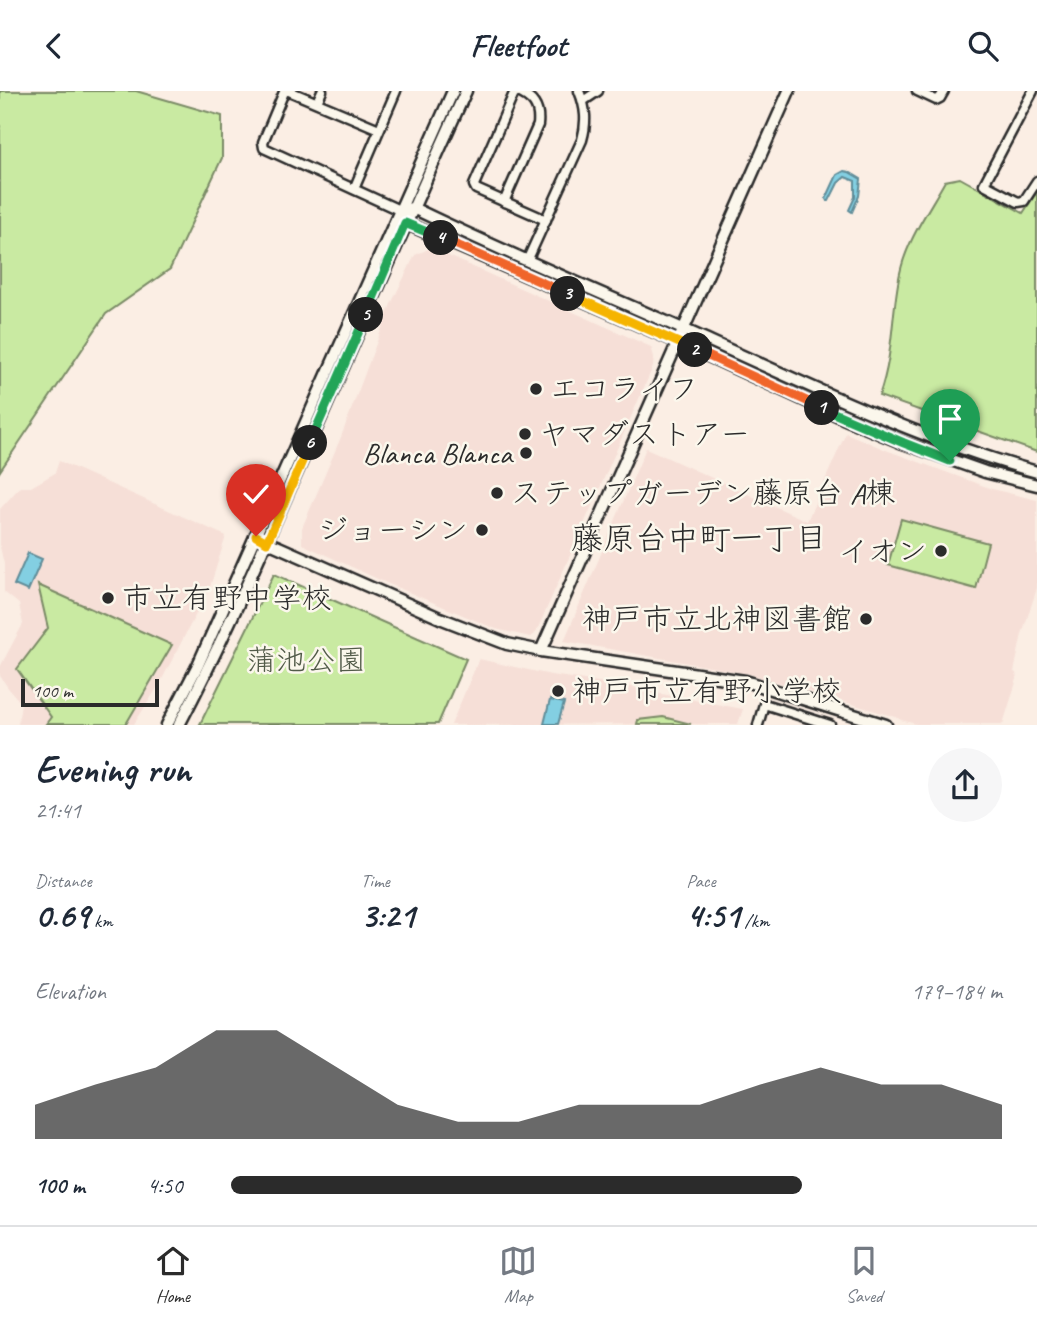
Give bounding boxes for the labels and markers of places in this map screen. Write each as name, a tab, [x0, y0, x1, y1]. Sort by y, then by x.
pin: 4	[424, 221, 458, 255]
pin: 3	[550, 277, 586, 311]
pin: 5	[348, 297, 384, 333]
pin: 2	[678, 333, 712, 367]
place label: エコライフ	[550, 370, 699, 408]
marker: エコライフ	[528, 381, 544, 397]
pin	[920, 389, 980, 461]
pin: 1	[804, 391, 840, 425]
place label: ヤマダストアー	[539, 415, 750, 453]
pin: 6	[292, 425, 328, 461]
marker: ヤマダストアー	[517, 426, 533, 442]
place label: Blanca Blanca	[363, 434, 514, 472]
marker: Blanca Blanca	[518, 445, 534, 461]
pin	[226, 464, 286, 536]
place label: ステップガーデン藤原台 A棟	[511, 474, 895, 512]
marker: ステップガーデン藤原台 A棟	[489, 485, 505, 501]
place label: ジョーシン	[317, 511, 468, 549]
marker: ジョーシン	[474, 522, 490, 538]
place label: イオン	[838, 532, 927, 570]
marker: イオン	[933, 543, 949, 559]
place label: 市立有野中学校	[122, 579, 332, 617]
marker: 市立有野中学校	[100, 590, 116, 606]
place label: 神戸市立北神図書館	[582, 600, 852, 638]
marker: 神戸市立北神図書館	[858, 611, 874, 627]
place label: 神戸市立有野小学校	[572, 672, 842, 710]
marker: 神戸市立有野小学校	[550, 683, 566, 699]

